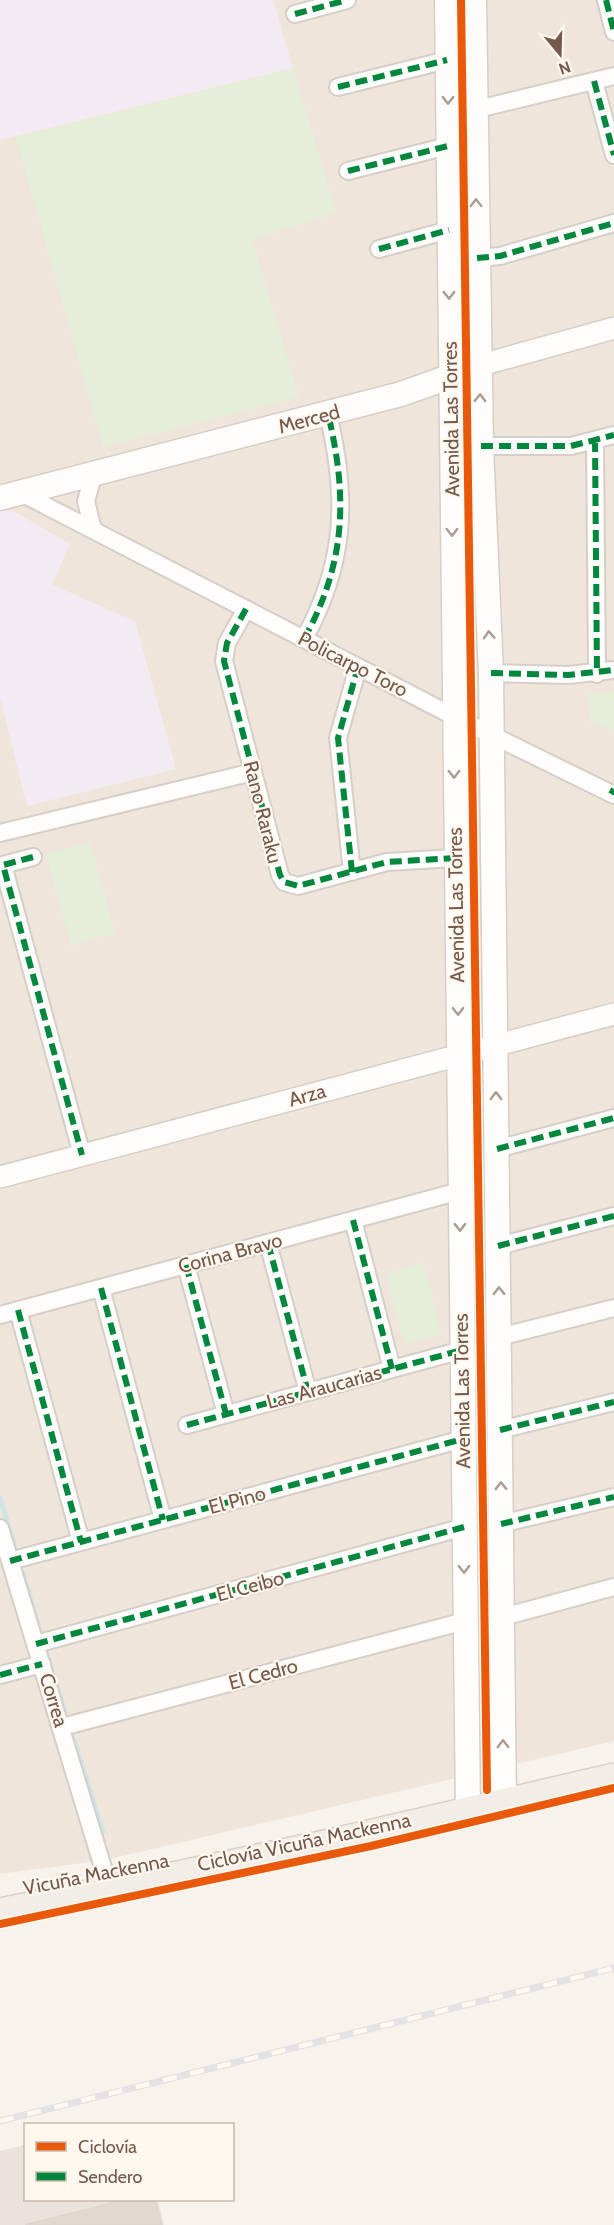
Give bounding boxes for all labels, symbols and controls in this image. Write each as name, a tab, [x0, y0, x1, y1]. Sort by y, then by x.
north arrow	[530, 24, 590, 84]
text: N	[556, 57, 573, 79]
one-way arrow	[442, 96, 454, 105]
one-way arrow	[470, 198, 482, 207]
one-way arrow	[443, 291, 455, 300]
street label: Avenida Las Torres	[438, 341, 464, 497]
one-way arrow	[474, 393, 487, 402]
street label: Merced	[276, 399, 342, 439]
one-way arrow	[446, 528, 458, 537]
street label: Policarpo Toro	[294, 626, 412, 702]
one-way arrow	[483, 630, 496, 639]
street label: Rano Raraku	[239, 758, 287, 866]
one-way arrow	[448, 770, 460, 779]
street label: Avenida Las Torres	[443, 827, 469, 983]
one-way arrow	[451, 1007, 464, 1016]
street label: Arza	[286, 1078, 329, 1111]
one-way arrow	[490, 1092, 502, 1101]
one-way arrow	[454, 1223, 466, 1232]
street label: Corina Bravo	[175, 1228, 285, 1278]
one-way arrow	[493, 1287, 505, 1296]
street label: Avenida Las Torres	[449, 1313, 475, 1469]
street label: Las Araucarias	[264, 1360, 384, 1414]
street label: El Pino	[206, 1481, 268, 1519]
one-way arrow	[495, 1482, 507, 1491]
street label: El Ceibo	[214, 1565, 286, 1607]
one-way arrow	[458, 1565, 470, 1574]
street label: El Cedro	[226, 1653, 300, 1695]
street label: Correa	[34, 1670, 74, 1730]
one-way arrow	[497, 1740, 509, 1749]
street label: Ciclovía Vicuña Mackenna	[195, 1808, 413, 1876]
street label: Vicuña Mackenna	[21, 1848, 171, 1900]
legend	[24, 2123, 234, 2201]
text: Ciclovía	[78, 2136, 137, 2158]
text: Sendero	[78, 2166, 142, 2188]

